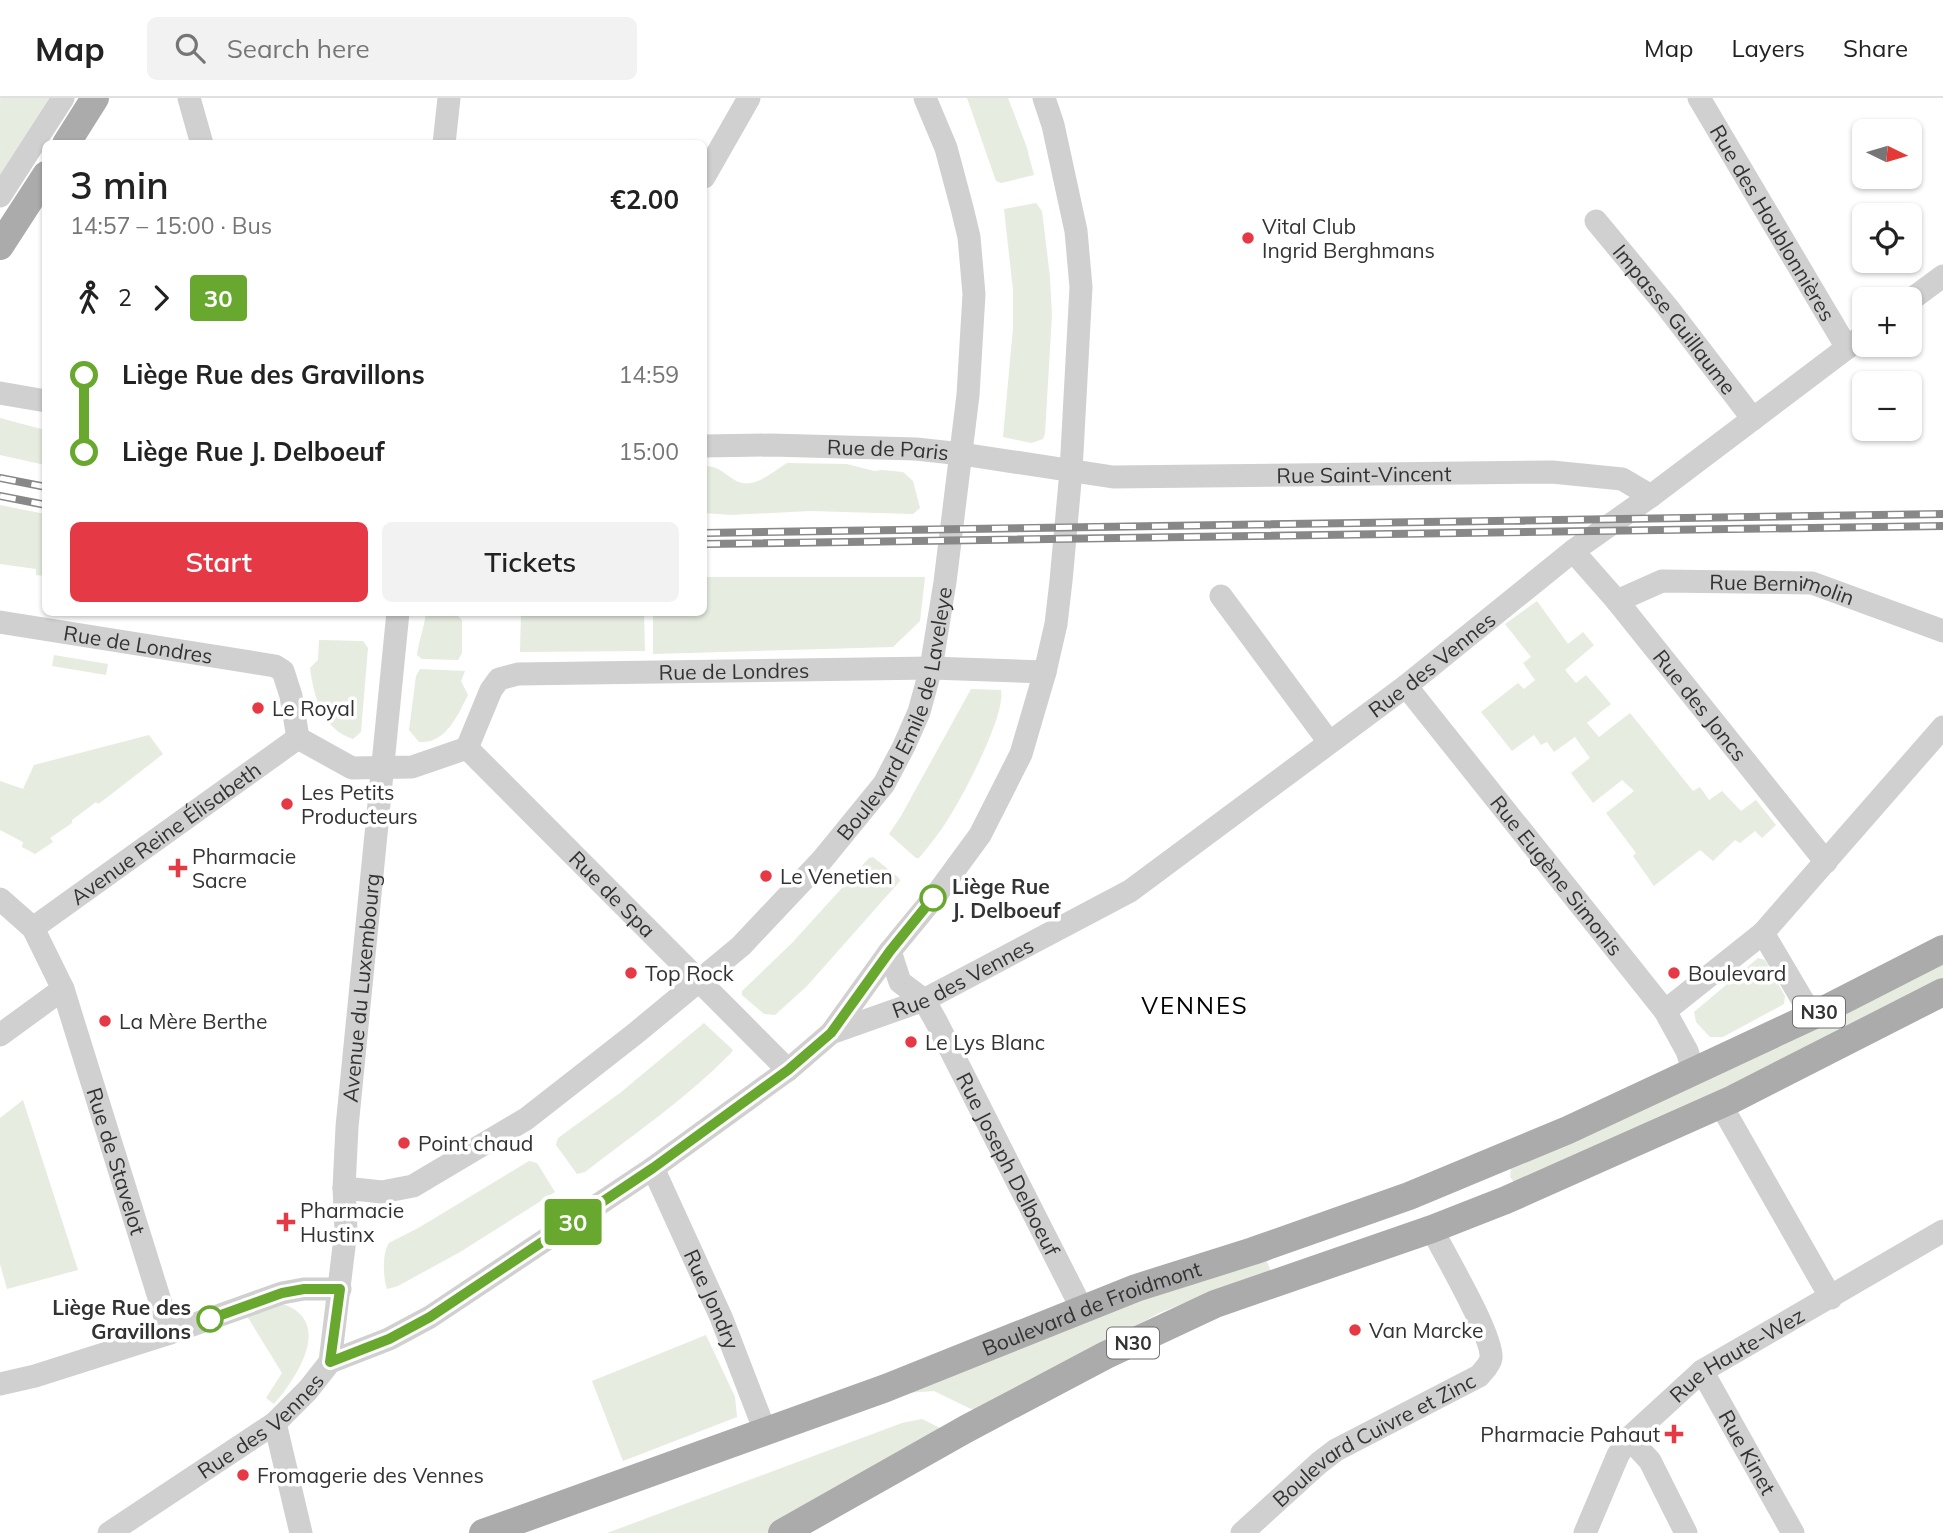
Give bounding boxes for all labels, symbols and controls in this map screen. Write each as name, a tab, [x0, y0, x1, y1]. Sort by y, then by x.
search box	[147, 17, 637, 80]
text: Map	[35, 28, 105, 69]
icon: search	[171, 29, 209, 67]
text: Search here	[227, 32, 370, 65]
text: Map	[1644, 33, 1693, 63]
text: Layers	[1731, 33, 1805, 63]
text: Share	[1843, 33, 1908, 63]
north arrow	[1852, 119, 1922, 189]
map controls	[1852, 119, 1922, 441]
street label: Rue des Houblonnières	[1705, 120, 1841, 326]
text: 3 min	[70, 161, 169, 209]
text: €2.00	[610, 183, 679, 216]
button: locate	[1852, 203, 1922, 273]
text: 14:57 – 15:00 · Bus	[70, 211, 272, 240]
place label: Vital Club Ingrid Berghmans	[1262, 213, 1435, 263]
marker: Vital Club Ingrid Berghmans	[1240, 230, 1256, 246]
street label: Impasse Guillaume	[1608, 239, 1742, 399]
icon: walk	[70, 279, 108, 317]
icon: forward	[142, 279, 180, 317]
text: 2	[118, 283, 132, 312]
text: 30	[204, 283, 233, 313]
button: +	[1852, 287, 1922, 357]
text: Liège Rue des Gravillons	[122, 358, 425, 391]
text: 14:59	[619, 360, 679, 389]
button: −	[1852, 371, 1922, 441]
street label: Rue de Paris	[827, 434, 950, 465]
text: Liège Rue J. Delboeuf	[122, 435, 385, 468]
text: 15:00	[619, 437, 679, 466]
street label: Rue Saint-Vincent	[1276, 460, 1452, 488]
button: Start	[70, 522, 368, 602]
button: Tickets	[382, 522, 679, 602]
street label: Rue Bernimolin	[1709, 568, 1858, 610]
street label: Boulevard Emile de Laveleye	[831, 585, 957, 845]
street label: Rue des Vennes	[1363, 606, 1500, 723]
street label: Rue de Londres	[62, 619, 215, 669]
street label: Rue des Joncs	[1648, 644, 1753, 766]
street label: Rue de Londres	[658, 657, 810, 685]
place label: Le Royal	[272, 695, 355, 721]
marker: Le Royal	[250, 700, 266, 716]
street label: Avenue Reine Élisabeth	[65, 756, 266, 910]
place label: Les Petits Producteurs	[301, 779, 418, 829]
street label: Rue Eugène Simonis	[1485, 790, 1629, 961]
marker: Les Petits Producteurs	[279, 796, 295, 812]
place label: Pharmacie Sacre	[192, 843, 296, 893]
street label: Rue de Spa	[564, 845, 661, 943]
marker: Pharmacie Sacre	[170, 860, 186, 876]
place label: Le Venetien	[780, 863, 893, 889]
marker: Le Venetien	[758, 868, 774, 884]
street label: Avenue du Luxembourg	[337, 872, 385, 1104]
place label: Liège Rue J. Delboeuf	[952, 873, 1062, 923]
marker: Liège Rue J. Delboeuf	[920, 885, 946, 911]
street label: Rue des Vennes	[888, 932, 1038, 1023]
place label: Top Rock	[645, 960, 734, 986]
place label: Boulevard	[1688, 960, 1786, 986]
marker: Top Rock	[623, 965, 639, 981]
marker: Boulevard	[1666, 965, 1682, 981]
district label: VENNES	[1141, 990, 1249, 1020]
road number: N30	[1793, 996, 1845, 1028]
place label: La Mère Berthe	[119, 1008, 267, 1034]
marker: La Mère Berthe	[97, 1013, 113, 1029]
place label: Le Lys Blanc	[925, 1029, 1045, 1055]
marker: Le Lys Blanc	[903, 1034, 919, 1050]
street label: Rue Joseph Delboeuf	[951, 1068, 1066, 1261]
street label: Rue de Stavelot	[81, 1084, 152, 1238]
place label: Point chaud	[418, 1130, 533, 1156]
marker: Point chaud	[396, 1135, 412, 1151]
place label: Pharmacie Hustinx	[300, 1197, 404, 1247]
line badge: 30	[542, 1199, 604, 1245]
text: 30	[559, 1207, 587, 1237]
marker: Pharmacie Hustinx	[278, 1214, 294, 1230]
street label: Rue Jondry	[679, 1245, 745, 1353]
street label: Boulevard de Froidmont	[978, 1255, 1204, 1361]
place label: Liège Rue des Gravillons	[52, 1294, 191, 1344]
street label: Rue Haute-Wez	[1664, 1302, 1809, 1408]
marker: Liège Rue des Gravillons	[197, 1306, 223, 1332]
place label: Van Marcke	[1369, 1317, 1483, 1343]
marker: Van Marcke	[1347, 1322, 1363, 1338]
road number: N30	[1107, 1328, 1159, 1358]
street label: Boulevard Cuivre et Zinc	[1267, 1367, 1480, 1512]
street label: Rue des Vennes	[192, 1368, 329, 1484]
street label: Rue Kinet	[1713, 1405, 1782, 1499]
place label: Pharmacie Pahaut	[1480, 1421, 1660, 1447]
marker: Pharmacie Pahaut	[1666, 1426, 1682, 1442]
place label: Fromagerie des Vennes	[257, 1462, 484, 1488]
marker: Fromagerie des Vennes	[235, 1467, 251, 1483]

